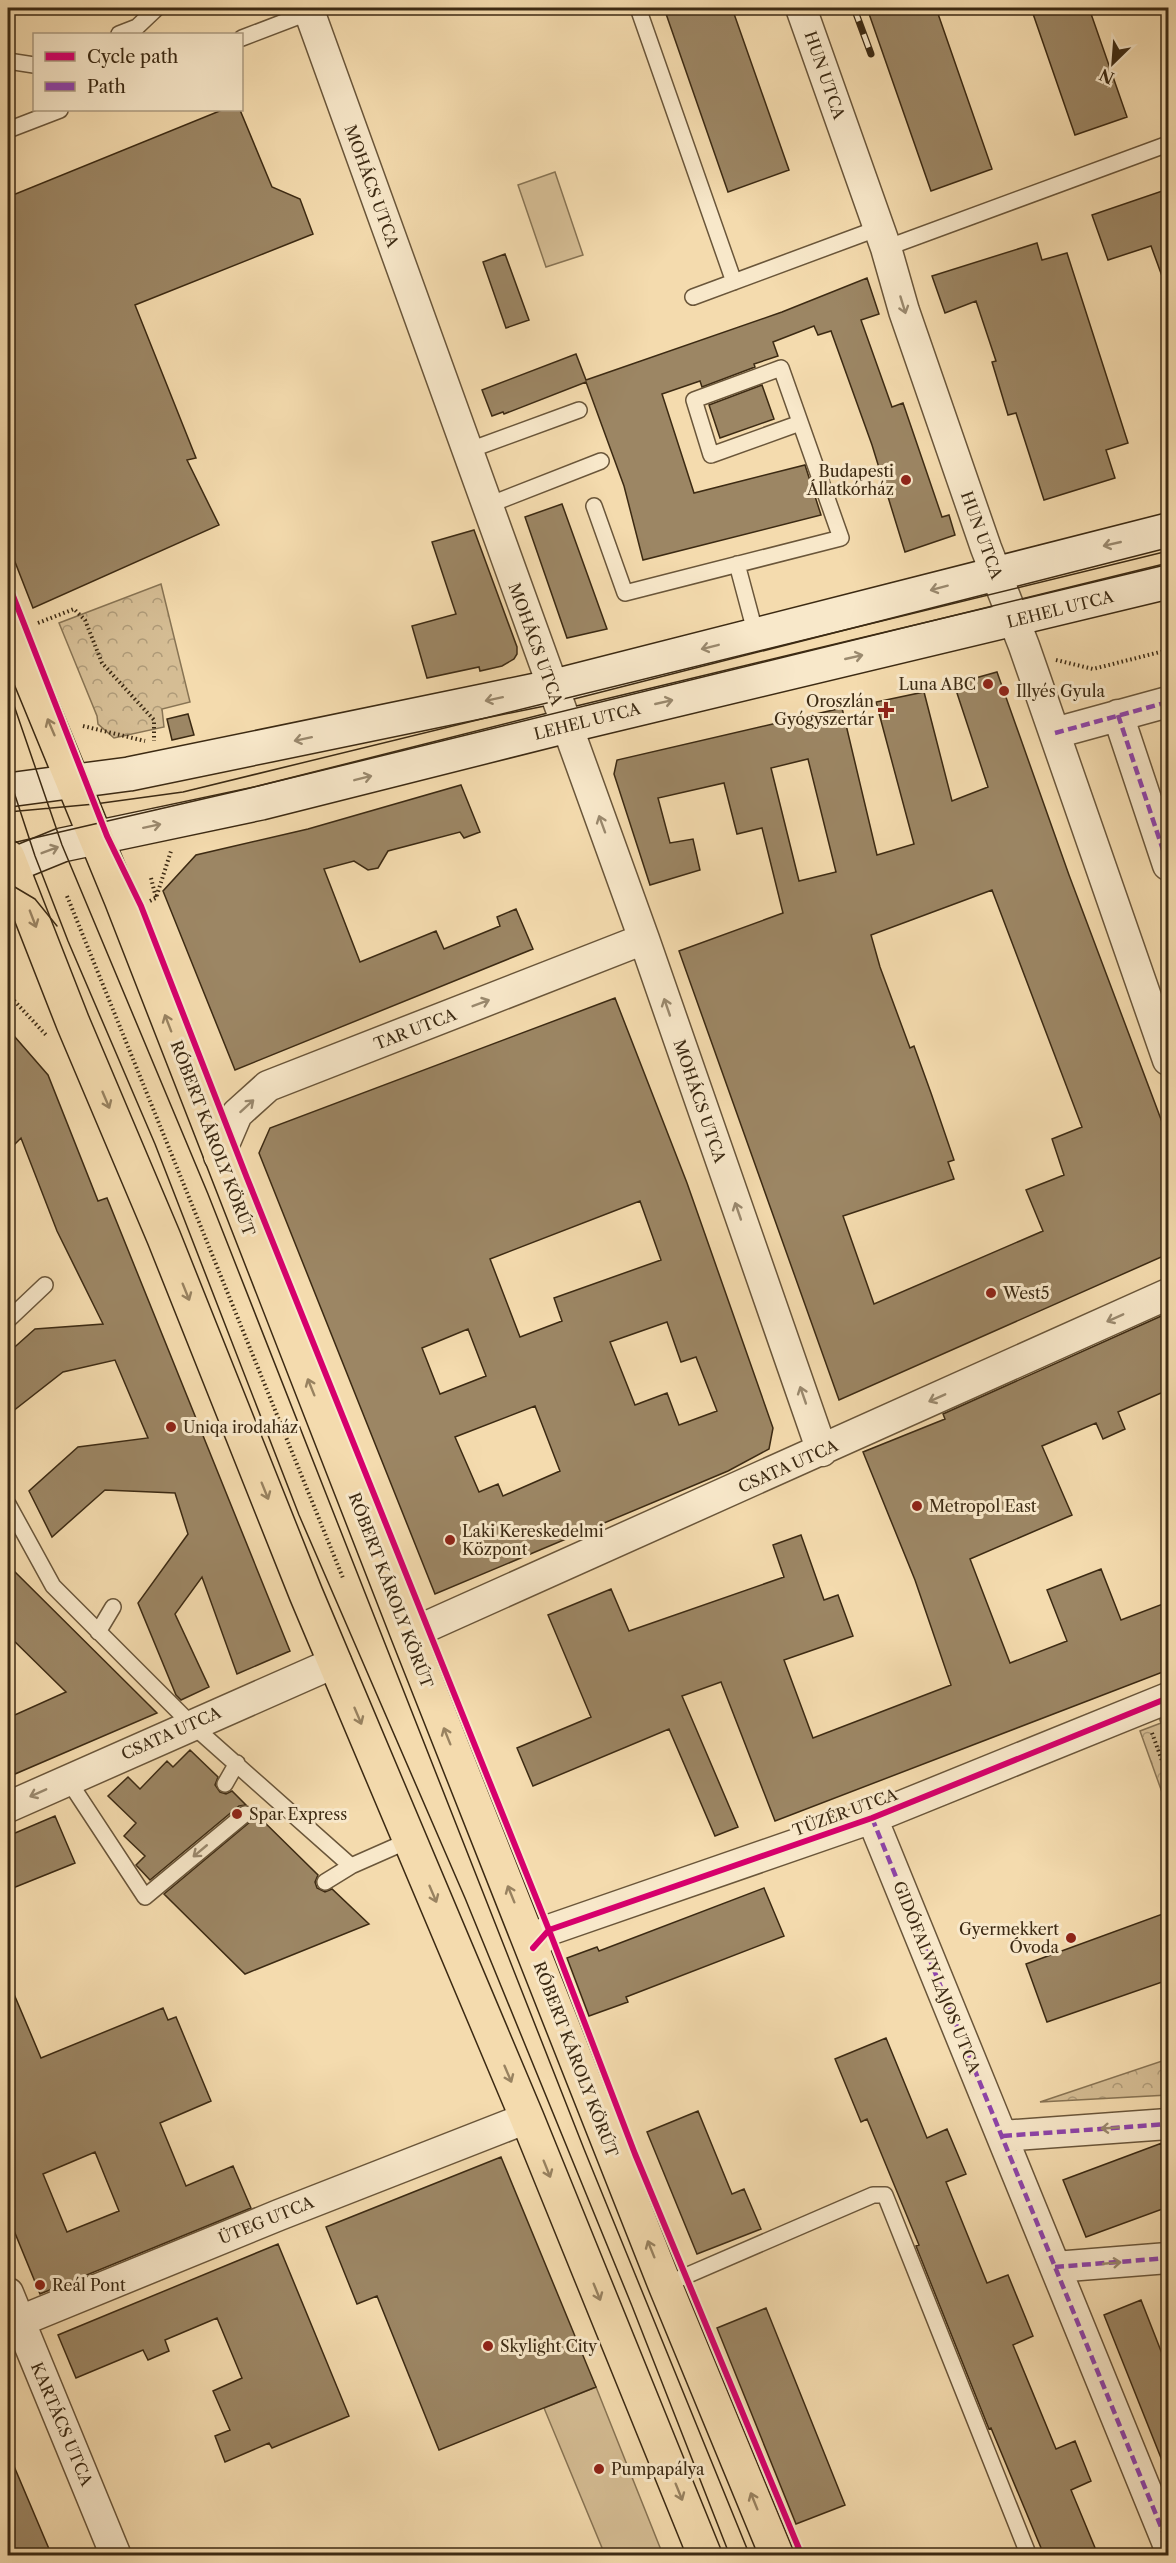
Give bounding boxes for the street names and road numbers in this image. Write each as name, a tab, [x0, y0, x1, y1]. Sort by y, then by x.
street label: HUN UTCA	[801, 28, 850, 123]
street label: MOHÁCS UTCA	[341, 122, 404, 251]
street label: HUN UTCA	[957, 488, 1008, 583]
street label: MOHÁCS UTCA	[505, 580, 568, 709]
street label: LEHEL UTCA	[1005, 586, 1116, 632]
street label: LEHEL UTCA	[532, 698, 643, 744]
street label: TAR UTCA	[371, 1004, 460, 1054]
street label: RÓBERT KÁROLY KÖRÚT	[166, 1037, 260, 1239]
street label: MOHÁCS UTCA	[670, 1037, 731, 1166]
street label: CSATA UTCA	[735, 1435, 842, 1497]
street label: RÓBERT KÁROLY KÖRÚT	[344, 1489, 438, 1691]
street label: CSATA UTCA	[118, 1702, 225, 1764]
street label: TÜZÉR UTCA	[790, 1783, 901, 1840]
street label: GIDÓFALVY LAJOS UTCA	[889, 1878, 985, 2077]
street label: RÓBERT KÁROLY KÖRÚT	[529, 1958, 623, 2160]
street label: ÜTEG UTCA	[215, 2191, 318, 2248]
street label: KARTÁCS UTCA	[27, 2359, 98, 2490]

